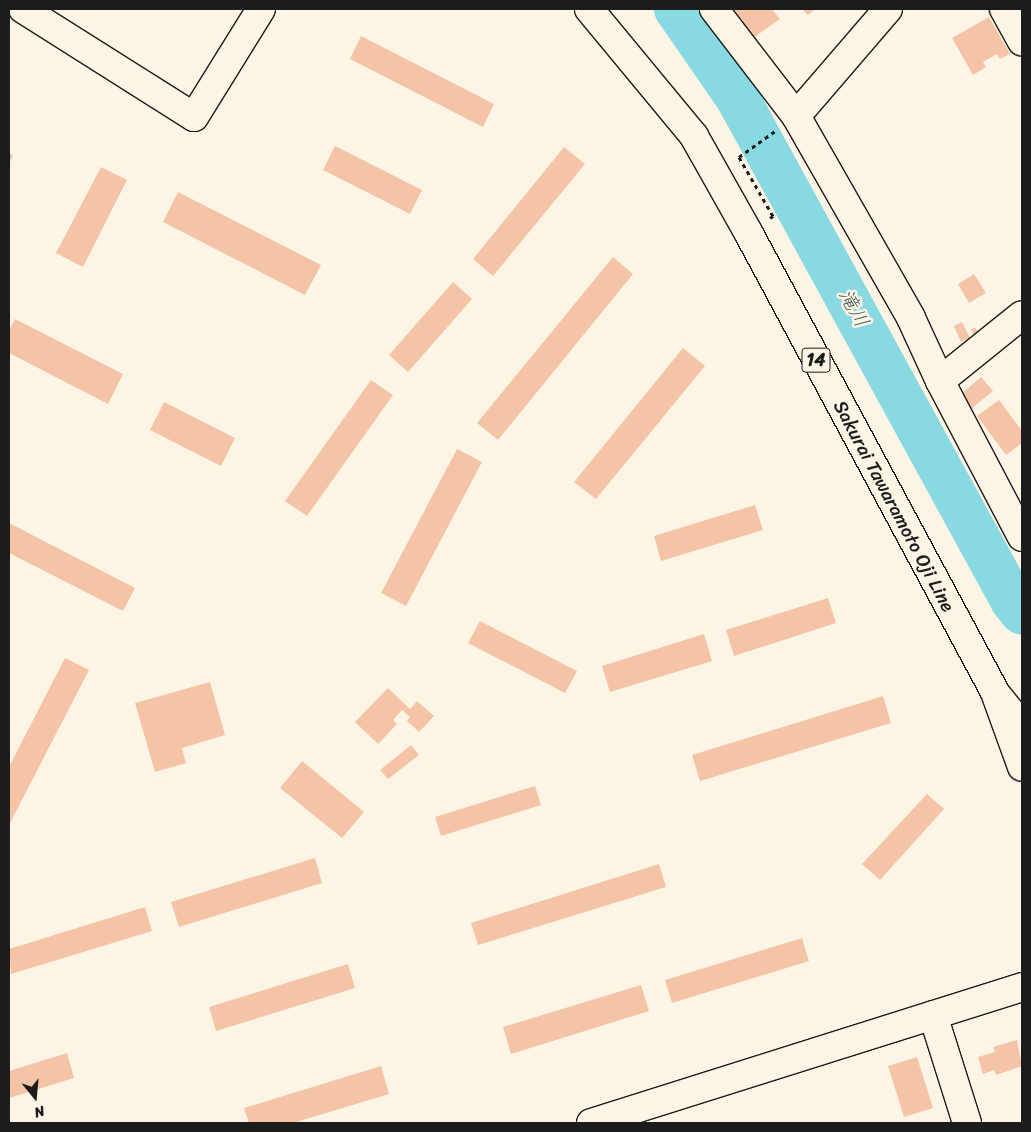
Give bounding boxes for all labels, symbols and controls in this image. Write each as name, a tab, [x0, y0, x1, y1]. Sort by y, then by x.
water label: 滝川	[834, 285, 874, 331]
road number: 14	[801, 344, 831, 376]
street label: Sakurai Tawaramoto Oji Line	[828, 396, 960, 616]
north arrow	[10, 1072, 60, 1122]
text: N	[31, 1098, 48, 1125]

